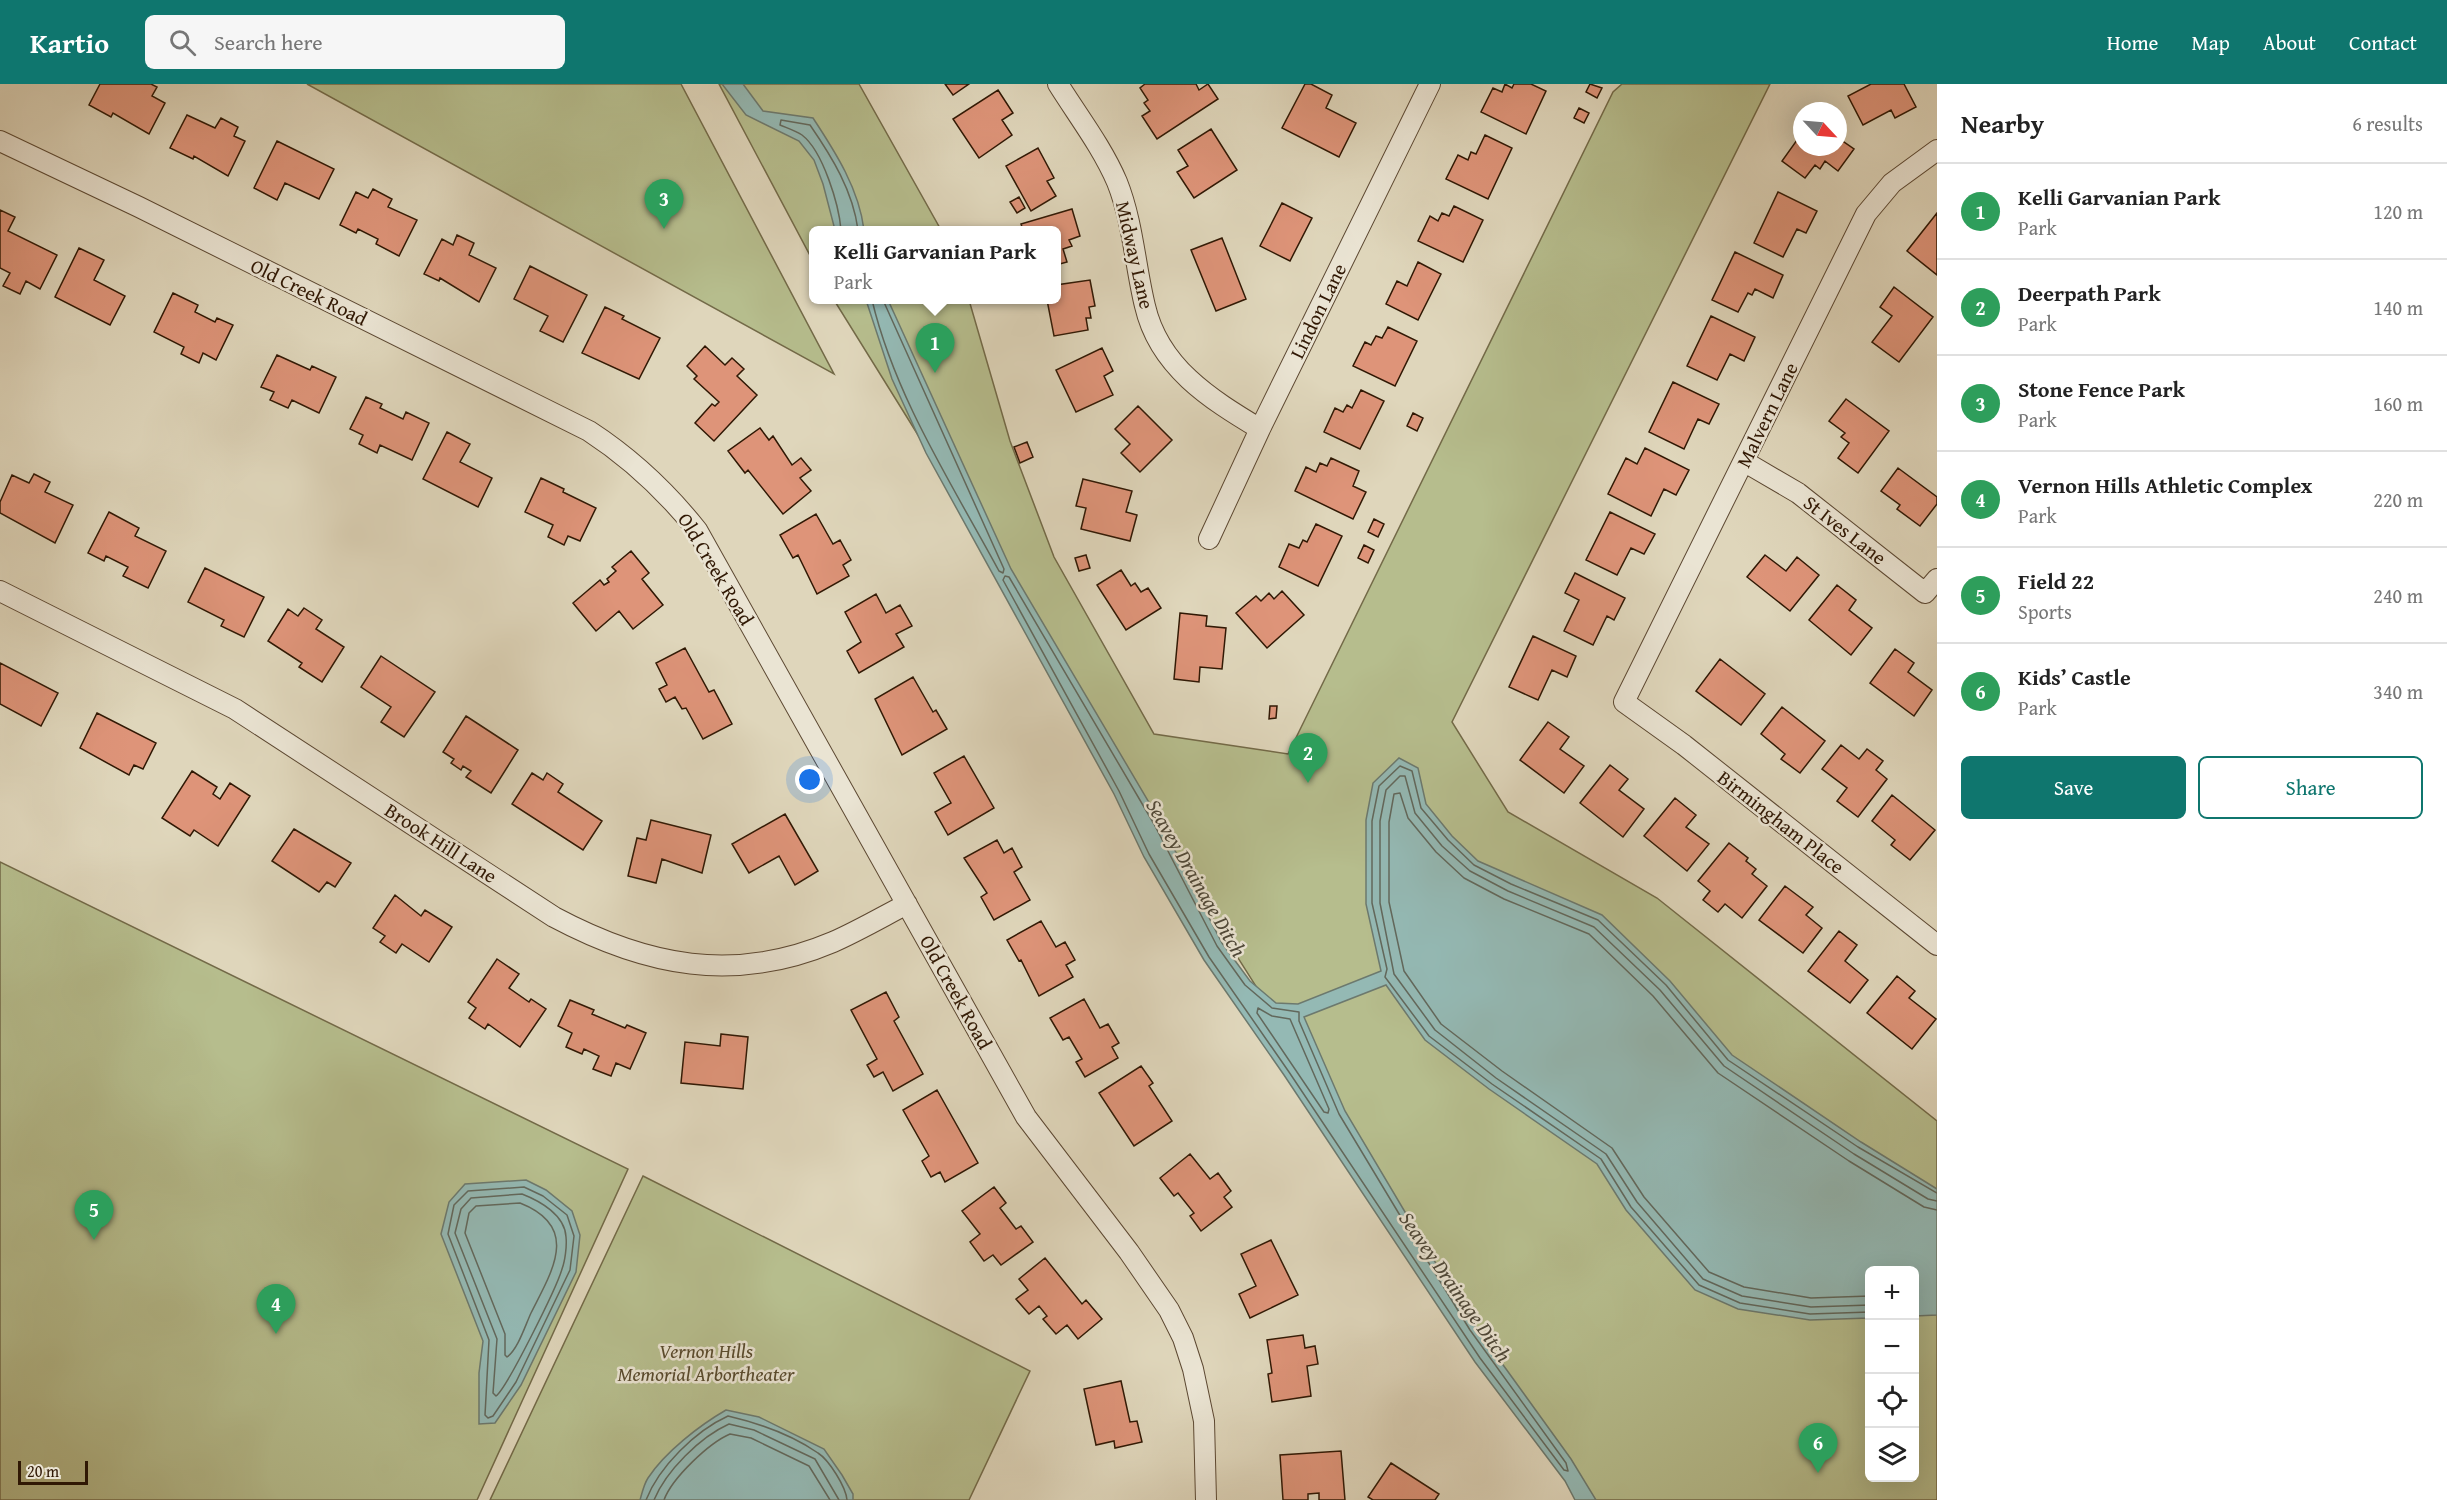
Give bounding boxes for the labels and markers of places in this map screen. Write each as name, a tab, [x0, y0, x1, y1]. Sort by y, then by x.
pin: 3	[644, 180, 684, 229]
pin: 1	[916, 324, 954, 373]
pin: 2	[1288, 734, 1328, 783]
pin: 5	[74, 1190, 113, 1240]
pin: 4	[256, 1284, 296, 1334]
pin: 6	[1798, 1424, 1838, 1473]

